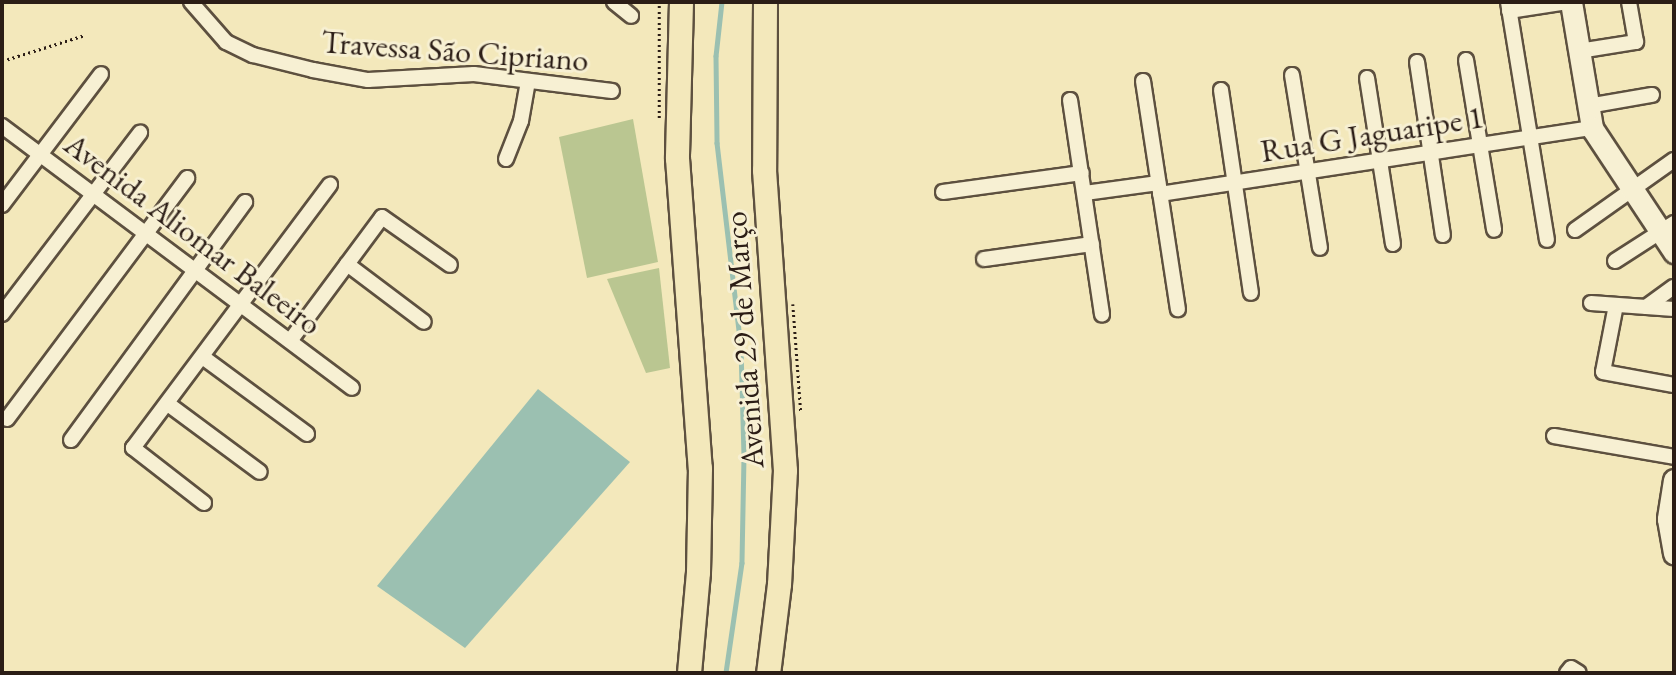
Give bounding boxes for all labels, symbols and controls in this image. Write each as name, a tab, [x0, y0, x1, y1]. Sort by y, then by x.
street label: Travessa São Cipriano	[320, 23, 590, 79]
street label: Rua G Jaguaripe 1	[1258, 97, 1486, 171]
street label: Avenida Aliomar Baleeiro	[57, 125, 329, 343]
street label: Avenida 29 de Março	[716, 210, 772, 470]

